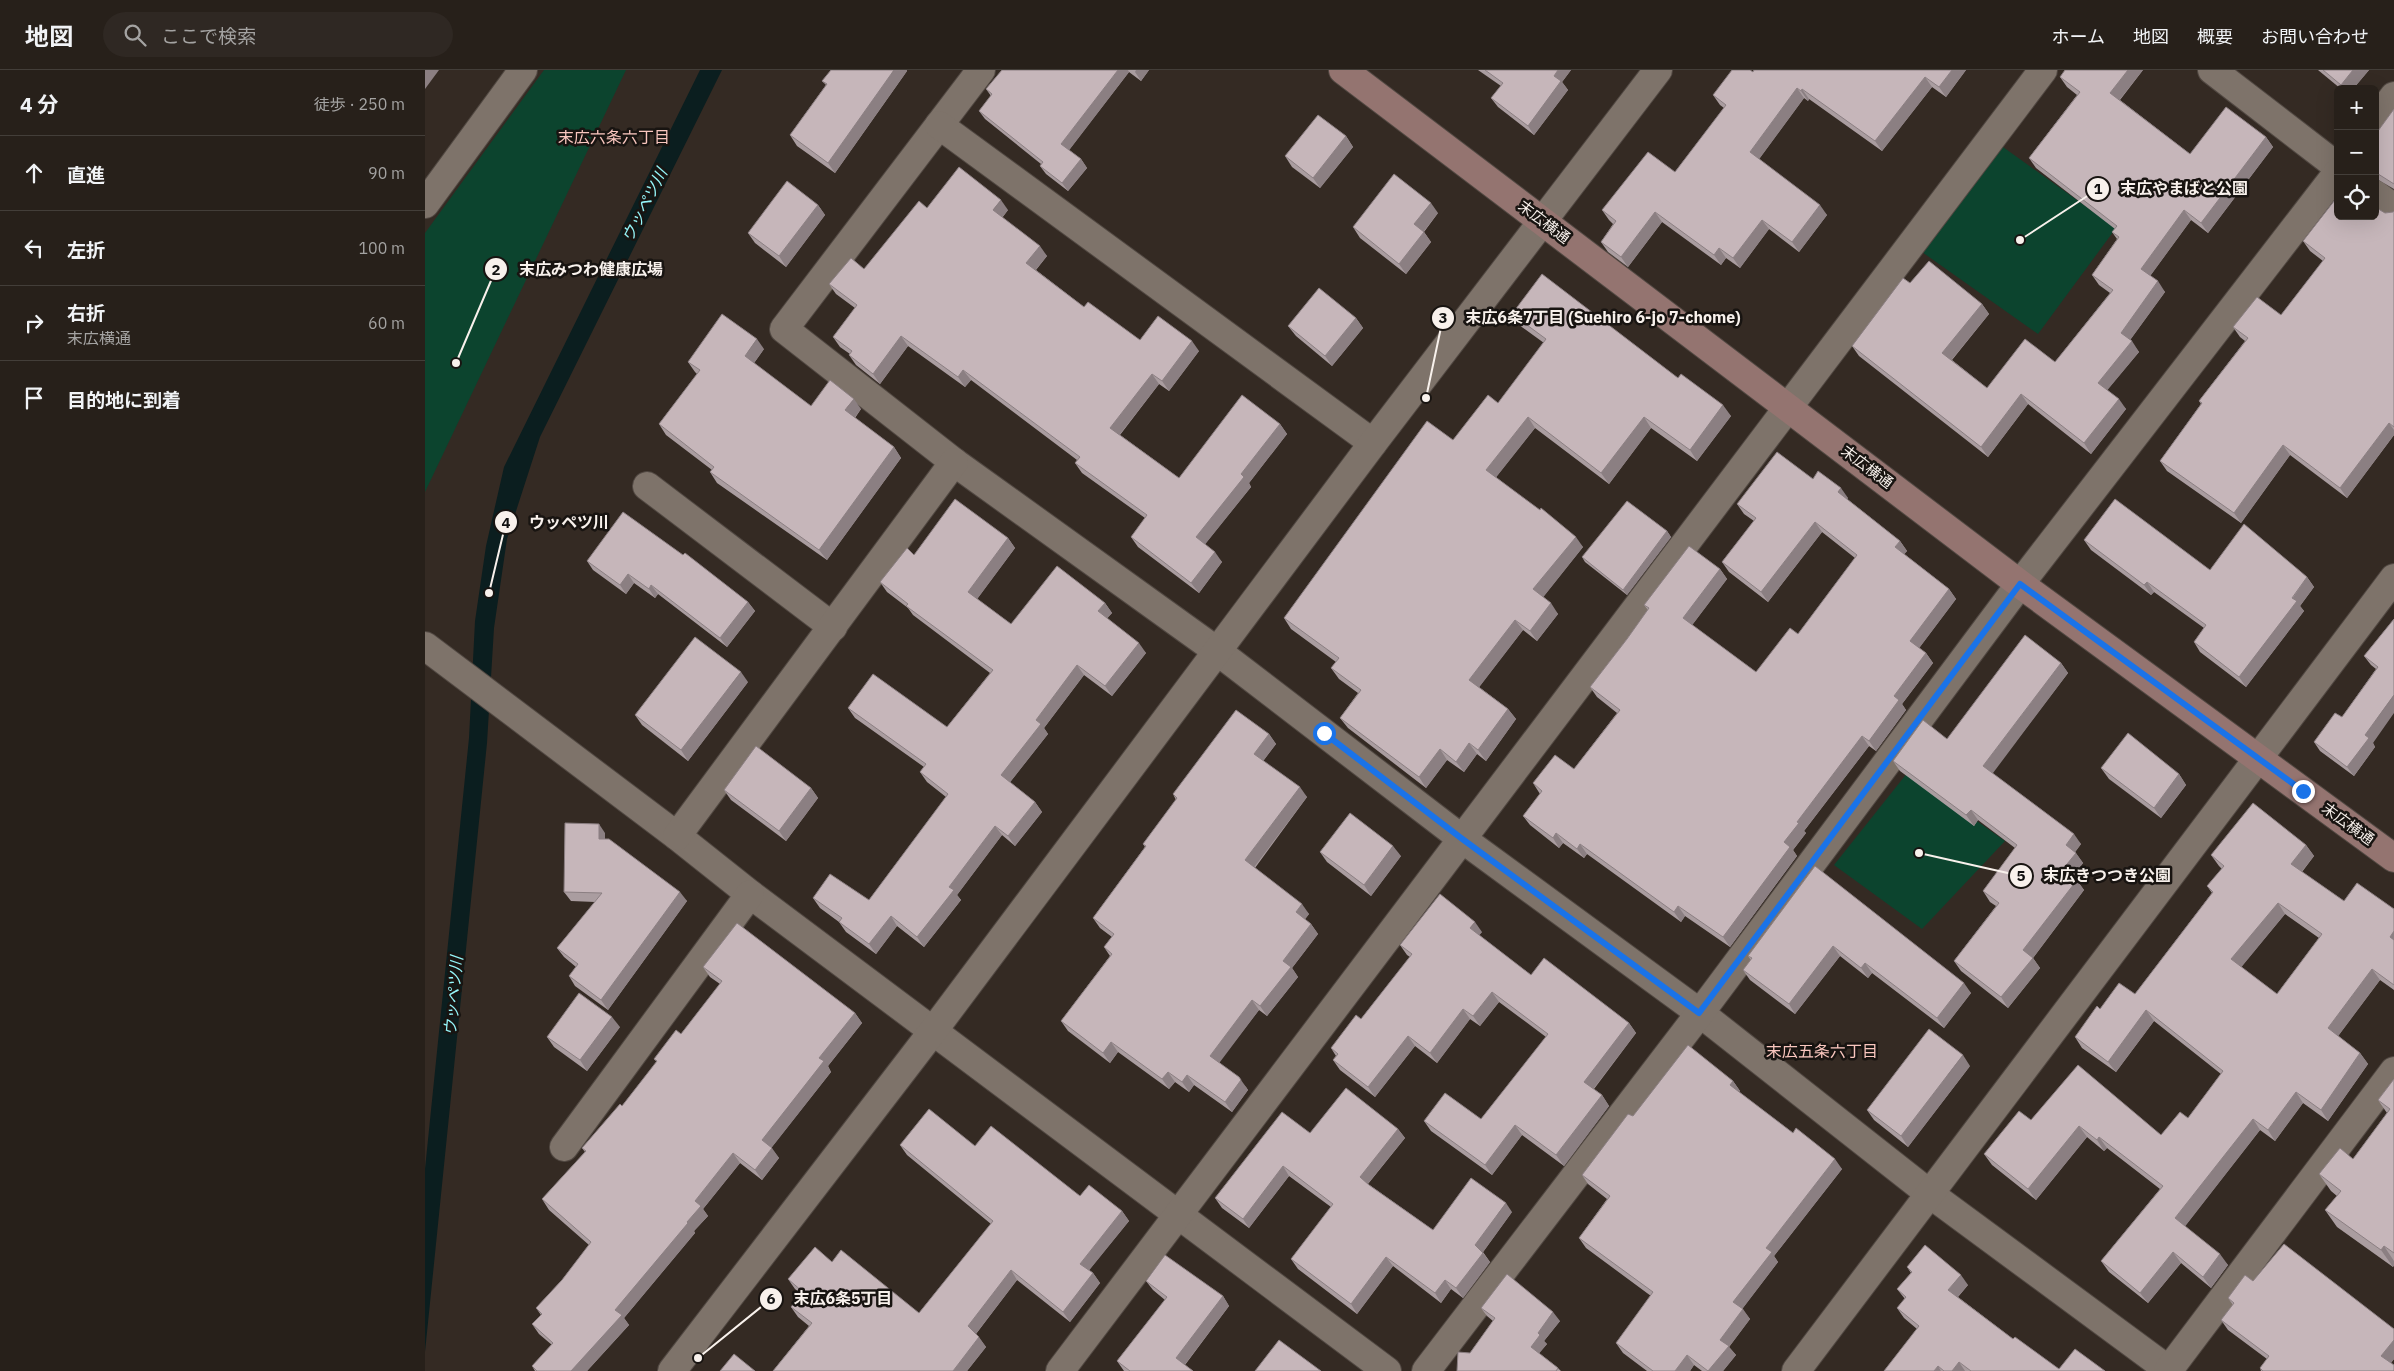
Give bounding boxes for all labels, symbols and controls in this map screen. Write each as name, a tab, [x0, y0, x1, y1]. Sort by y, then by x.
search box	[103, 12, 453, 57]
text: 地図	[25, 20, 73, 52]
icon: search	[121, 21, 149, 49]
text: ここで検索	[161, 24, 256, 48]
text: ホーム	[2052, 25, 2105, 48]
text: 地図	[2133, 25, 2169, 48]
text: 概要	[2197, 25, 2233, 48]
text: お問い合わせ	[2261, 25, 2369, 48]
map controls	[2334, 85, 2379, 220]
button: +	[2334, 85, 2379, 130]
text: 4 分	[20, 90, 59, 118]
text: 徒歩 · 250 m	[314, 94, 405, 114]
district label: 末広六条六丁目	[558, 127, 670, 147]
button: −	[2334, 130, 2379, 175]
icon: ahead	[20, 159, 48, 187]
text: 直進	[67, 163, 105, 187]
text: 90 m	[368, 163, 405, 183]
water label: ウッペツ川	[617, 163, 672, 245]
callout: 末広やまばと公園	[2085, 173, 2258, 204]
button: locate	[2334, 175, 2379, 220]
text: 末広やまばと公園	[2120, 178, 2248, 198]
text: 1	[2093, 179, 2103, 198]
street label: 末広横通	[1515, 196, 1574, 247]
icon: left	[20, 234, 48, 262]
text: 左折	[67, 238, 105, 262]
text: 100 m	[358, 238, 405, 258]
callout: 末広みつわ健康広場	[484, 254, 673, 285]
text: 末広みつわ健康広場	[519, 259, 663, 279]
text: 2	[491, 260, 501, 279]
text: 右折	[67, 301, 105, 325]
callout: 末広6条7丁目 (Suehiro 6-jo 7-chome)	[1431, 302, 1751, 333]
text: 末広6条7丁目 (Suehiro 6-jo 7-chome)	[1465, 307, 1741, 327]
text: 3	[1438, 308, 1448, 327]
icon: right	[20, 309, 48, 337]
text: 60 m	[368, 313, 405, 333]
text: 末広横通	[67, 328, 131, 348]
icon: arrive	[20, 384, 48, 412]
text: 目的地に到着	[67, 388, 181, 412]
street label: 末広横通	[1838, 441, 1897, 492]
callout: ウッペツ川	[494, 507, 619, 538]
text: ウッペツ川	[529, 512, 609, 532]
text: 4	[501, 513, 511, 532]
route start	[1313, 722, 1336, 745]
route end	[2292, 780, 2315, 803]
street label: 末広横通	[2318, 798, 2378, 849]
callout: 末広きつつき公園	[2008, 860, 2181, 891]
text: 末広きつつき公園	[2043, 865, 2171, 885]
text: 5	[2016, 866, 2026, 885]
water label: ウッペツ川	[440, 953, 467, 1037]
district label: 末広五条六丁目	[1766, 1041, 1878, 1061]
callout: 末広6条5丁目	[759, 1283, 903, 1314]
text: 末広6条5丁目	[793, 1288, 893, 1308]
text: 6	[766, 1289, 776, 1308]

